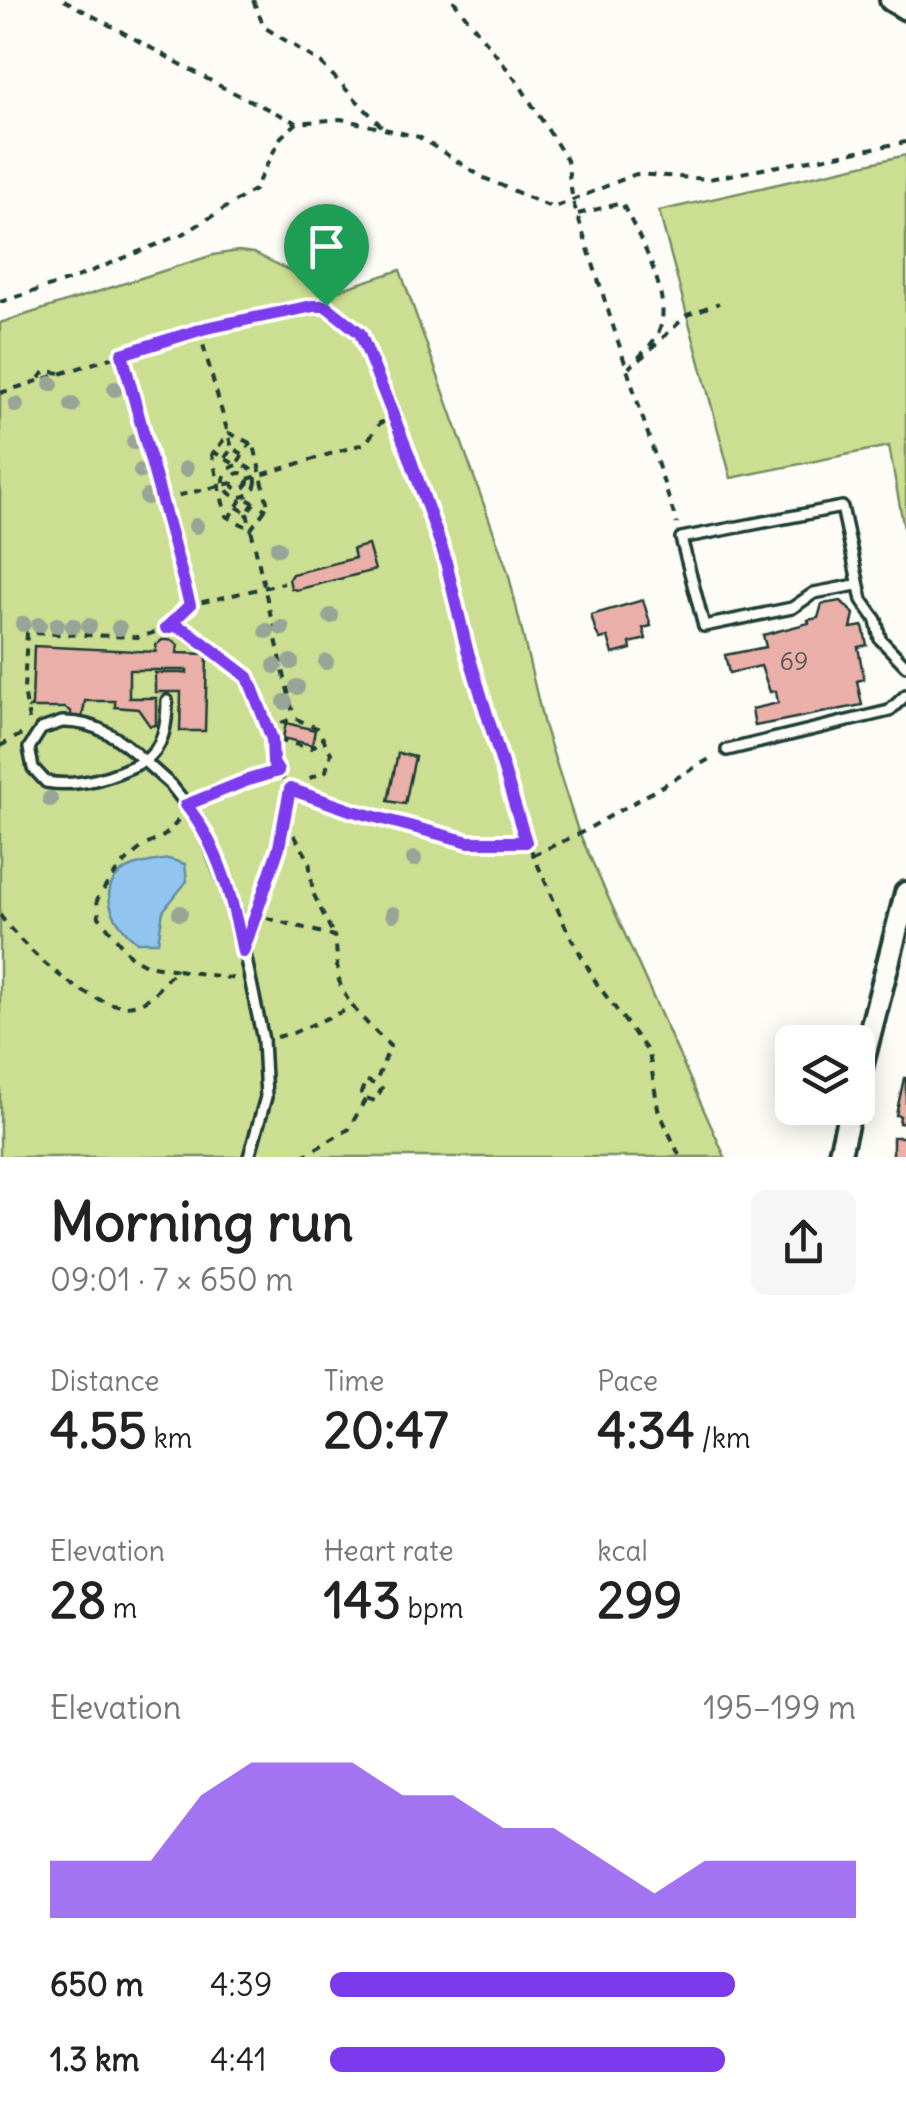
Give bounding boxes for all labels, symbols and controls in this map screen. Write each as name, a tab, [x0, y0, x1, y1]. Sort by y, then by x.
pin	[284, 204, 369, 307]
icon: arrive	[299, 219, 354, 274]
house number: 69	[780, 645, 808, 677]
map controls	[775, 1025, 875, 1125]
button: layers	[775, 1025, 875, 1125]
text: Morning run	[50, 1187, 354, 1256]
button: share	[751, 1190, 856, 1295]
text: 09:01 · 7 × 650 m	[50, 1259, 293, 1300]
text: Distance	[50, 1363, 159, 1399]
text: Time	[324, 1363, 384, 1399]
text: Pace	[597, 1363, 658, 1399]
text: 4.55	[50, 1399, 147, 1462]
text: 20:47	[324, 1399, 448, 1462]
text: 4:34	[597, 1399, 695, 1462]
text: km	[147, 1420, 192, 1456]
text: /km	[695, 1420, 751, 1456]
text: Elevation	[50, 1533, 165, 1569]
text: Heart rate	[324, 1533, 454, 1569]
text: kcal	[597, 1533, 648, 1569]
text: 28	[50, 1569, 106, 1632]
text: 143	[324, 1569, 401, 1632]
text: 299	[597, 1569, 682, 1632]
text: m	[106, 1590, 137, 1626]
text: bpm	[401, 1590, 463, 1626]
text: Elevation	[50, 1687, 181, 1728]
text: 195–199 m	[703, 1687, 856, 1728]
text: 650 m	[50, 1964, 144, 2005]
text: 4:39	[210, 1964, 272, 2005]
text: 1.3 km	[50, 2039, 140, 2080]
text: 4:41	[210, 2039, 267, 2080]

